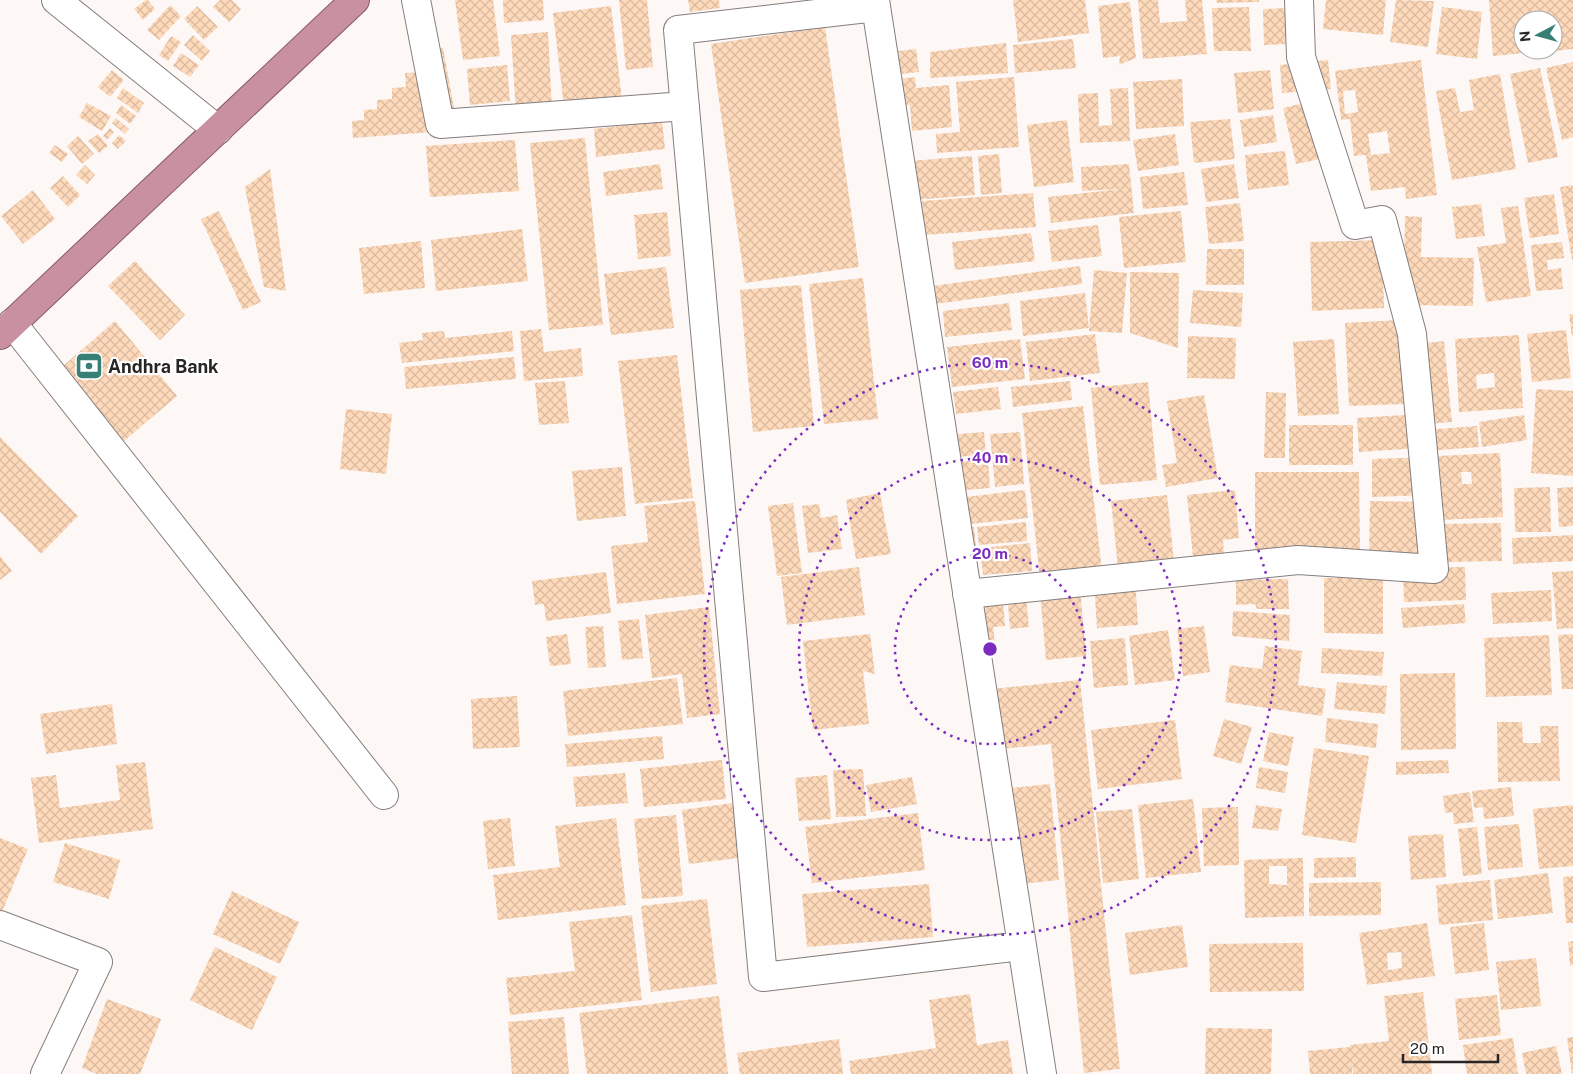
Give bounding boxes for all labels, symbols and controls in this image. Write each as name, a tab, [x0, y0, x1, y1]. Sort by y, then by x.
north arrow	[1513, 10, 1563, 60]
text: N	[1517, 30, 1534, 43]
bank icon: Andhra Bank	[74, 351, 104, 381]
text: 60 m	[972, 354, 1008, 371]
place label: Andhra Bank	[108, 356, 219, 377]
text: 40 m	[972, 449, 1008, 466]
text: 20 m	[972, 545, 1008, 562]
centre of rings	[981, 640, 999, 658]
scale bar	[1403, 1032, 1498, 1064]
text: 20 m	[1410, 1040, 1445, 1057]

